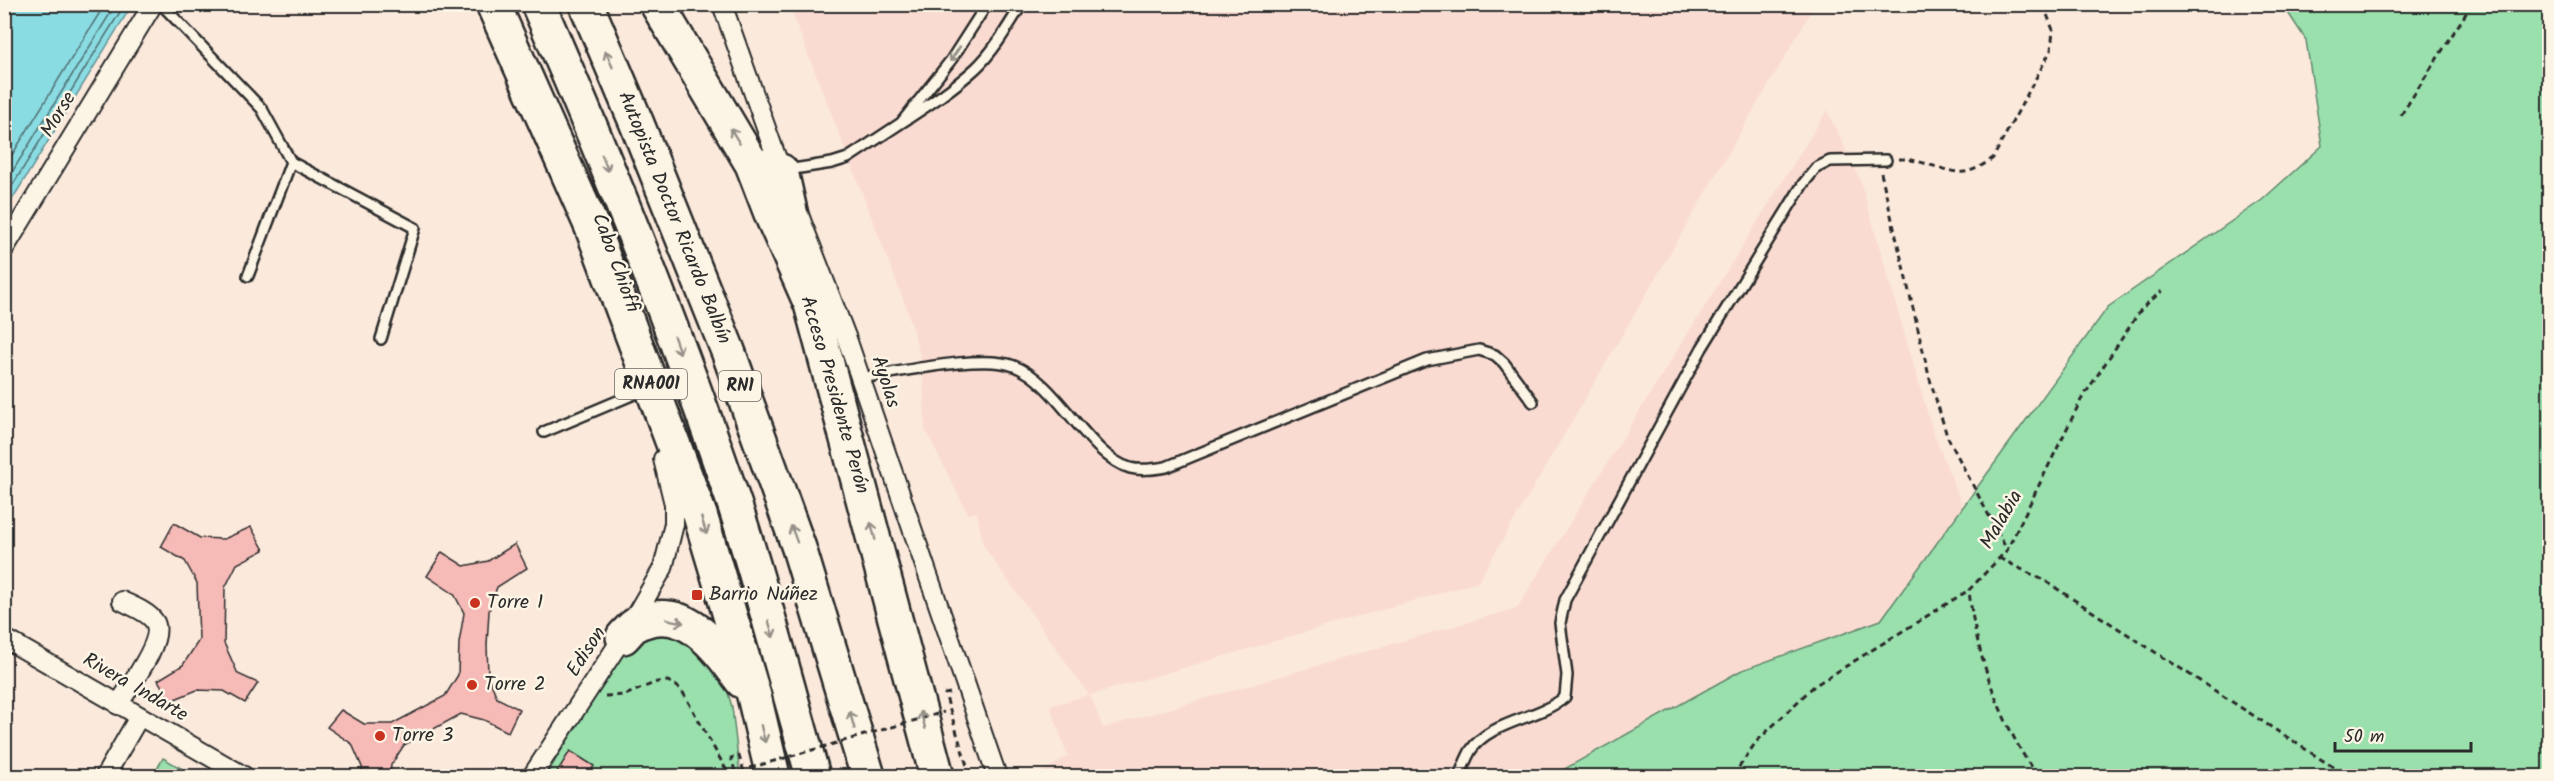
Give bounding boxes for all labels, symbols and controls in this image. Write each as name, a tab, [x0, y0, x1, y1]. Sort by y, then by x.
one-way arrow	[949, 45, 961, 61]
one-way arrow	[603, 50, 614, 69]
street label: Morse	[33, 86, 85, 144]
street label: Autopista Doctor Ricardo Balbín	[609, 87, 739, 349]
one-way arrow	[729, 128, 741, 145]
one-way arrow	[601, 153, 612, 172]
street label: Cabo Chioffi	[582, 209, 648, 318]
street label: Acceso Presidente Perón	[790, 292, 878, 498]
one-way arrow	[673, 335, 684, 353]
street label: Ayolas	[862, 352, 909, 413]
road number: RNA001	[615, 369, 687, 399]
road number: RN1	[719, 371, 761, 401]
street label: Malabia	[1972, 484, 2032, 556]
one-way arrow	[699, 516, 710, 535]
one-way arrow	[867, 522, 878, 541]
one-way arrow	[787, 525, 798, 544]
place label: Barrio Núñez	[709, 579, 818, 611]
place label: Torre 1	[487, 587, 543, 619]
marker: Barrio Núñez	[690, 588, 704, 602]
marker: Torre 1	[468, 596, 482, 610]
one-way arrow	[665, 616, 684, 627]
street label: Edison	[559, 620, 615, 684]
one-way arrow	[765, 620, 777, 639]
street label: Rivera Indarte	[76, 645, 194, 731]
place label: Torre 2	[484, 669, 546, 701]
marker: Torre 2	[465, 678, 479, 692]
one-way arrow	[846, 711, 857, 730]
one-way arrow	[916, 711, 928, 730]
scale bar	[2335, 715, 2472, 753]
place label: Torre 3	[392, 720, 453, 752]
text: 50 m	[2344, 723, 2384, 752]
one-way arrow	[757, 724, 769, 743]
marker: Torre 3	[373, 729, 387, 743]

